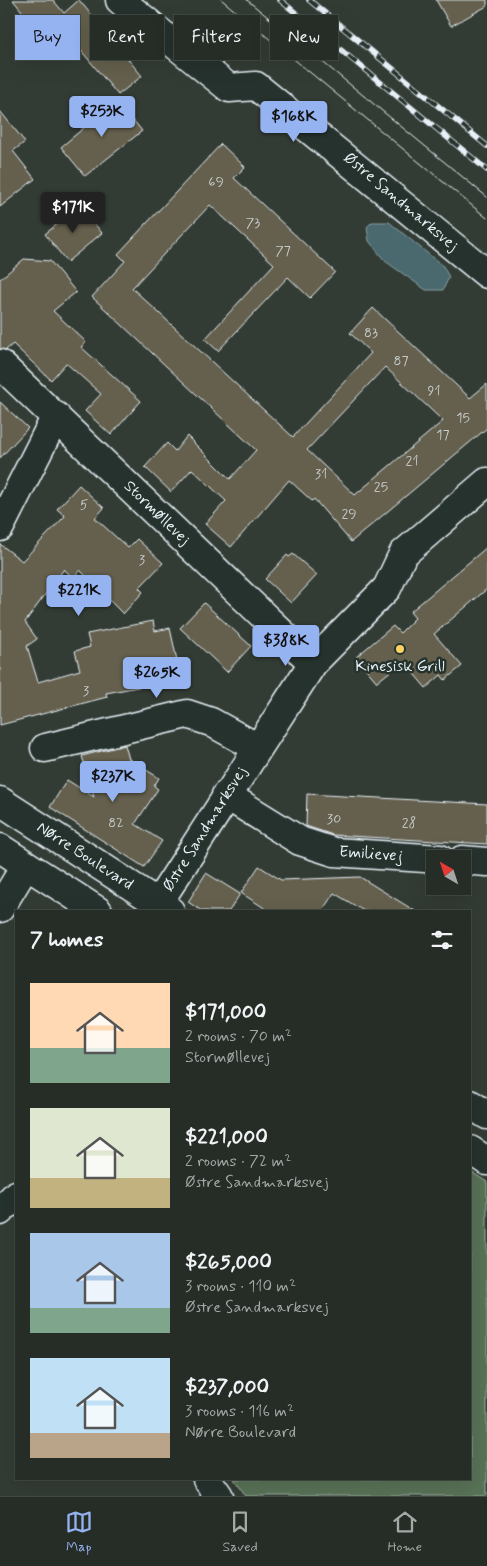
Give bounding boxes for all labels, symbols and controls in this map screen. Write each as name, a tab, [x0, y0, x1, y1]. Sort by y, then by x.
chip: Buy	[15, 15, 80, 60]
chip: Rent	[90, 15, 164, 60]
chip: Filters	[174, 15, 260, 60]
chip: New	[270, 15, 338, 60]
pin: $253K	[67, 96, 137, 138]
pin: $168K	[259, 100, 329, 143]
text: $253K	[80, 101, 124, 122]
text: $168K	[271, 106, 317, 127]
street label: Østre Sandmarksvej	[339, 148, 463, 256]
house number: 69	[208, 173, 224, 191]
pin: $171K	[38, 192, 108, 234]
text: $171K	[52, 197, 94, 218]
house number: 73	[246, 214, 260, 232]
house number: 77	[275, 242, 291, 260]
house number: 83	[364, 324, 378, 342]
house number: 87	[394, 352, 408, 370]
house number: 91	[428, 382, 440, 400]
house number: 15	[456, 409, 470, 427]
house number: 17	[436, 426, 450, 444]
house number: 21	[406, 452, 418, 470]
house number: 31	[315, 465, 327, 483]
street label: Stormøllevej	[119, 476, 195, 550]
house number: 25	[374, 478, 388, 496]
house number: 5	[80, 496, 88, 514]
house number: 29	[341, 505, 357, 523]
house number: 3	[139, 551, 145, 569]
pin: $221K	[44, 574, 114, 617]
text: $221K	[57, 580, 101, 601]
pin: $388K	[251, 624, 321, 667]
text: $388K	[263, 630, 309, 651]
marker: Kinesisk Grill	[394, 643, 406, 655]
pin: $265K	[122, 656, 192, 699]
place label: Kinesisk Grill	[355, 656, 445, 677]
text: $265K	[134, 662, 180, 683]
house number: 3	[83, 682, 89, 700]
pin: $237K	[78, 760, 148, 803]
street label: Østre Sandmarksvej	[158, 763, 252, 895]
text: $237K	[91, 766, 135, 787]
house number: 30	[327, 810, 341, 828]
house number: 82	[108, 814, 124, 832]
house number: 28	[402, 814, 416, 832]
street label: Nørre Boulevard	[33, 817, 137, 895]
street label: Emilievej	[338, 841, 404, 867]
north arrow	[426, 850, 471, 895]
map controls	[426, 850, 471, 895]
text: 7 homes	[30, 926, 103, 954]
icon: filters	[428, 926, 456, 954]
text: $171,000	[185, 998, 266, 1026]
icon: home	[70, 1003, 130, 1063]
text: 2 rooms · 70 m²	[185, 1026, 292, 1047]
text: Stormøllevej	[185, 1047, 270, 1068]
text: $221,000	[185, 1123, 268, 1151]
icon: home	[70, 1128, 130, 1188]
text: 2 rooms · 72 m²	[185, 1151, 291, 1172]
text: Østre Sandmarksvej	[185, 1172, 329, 1193]
text: $265,000	[185, 1248, 272, 1276]
icon: home	[70, 1253, 130, 1313]
text: 3 rooms · 110 m²	[185, 1276, 296, 1297]
text: Østre Sandmarksvej	[185, 1297, 329, 1318]
text: $237,000	[185, 1373, 269, 1401]
icon: home	[70, 1378, 130, 1438]
text: 3 rooms · 116 m²	[185, 1401, 294, 1422]
text: Nørre Boulevard	[185, 1422, 296, 1443]
tab: Map	[65, 1508, 93, 1556]
tab: Saved	[222, 1508, 258, 1556]
tab: Home	[387, 1508, 422, 1556]

